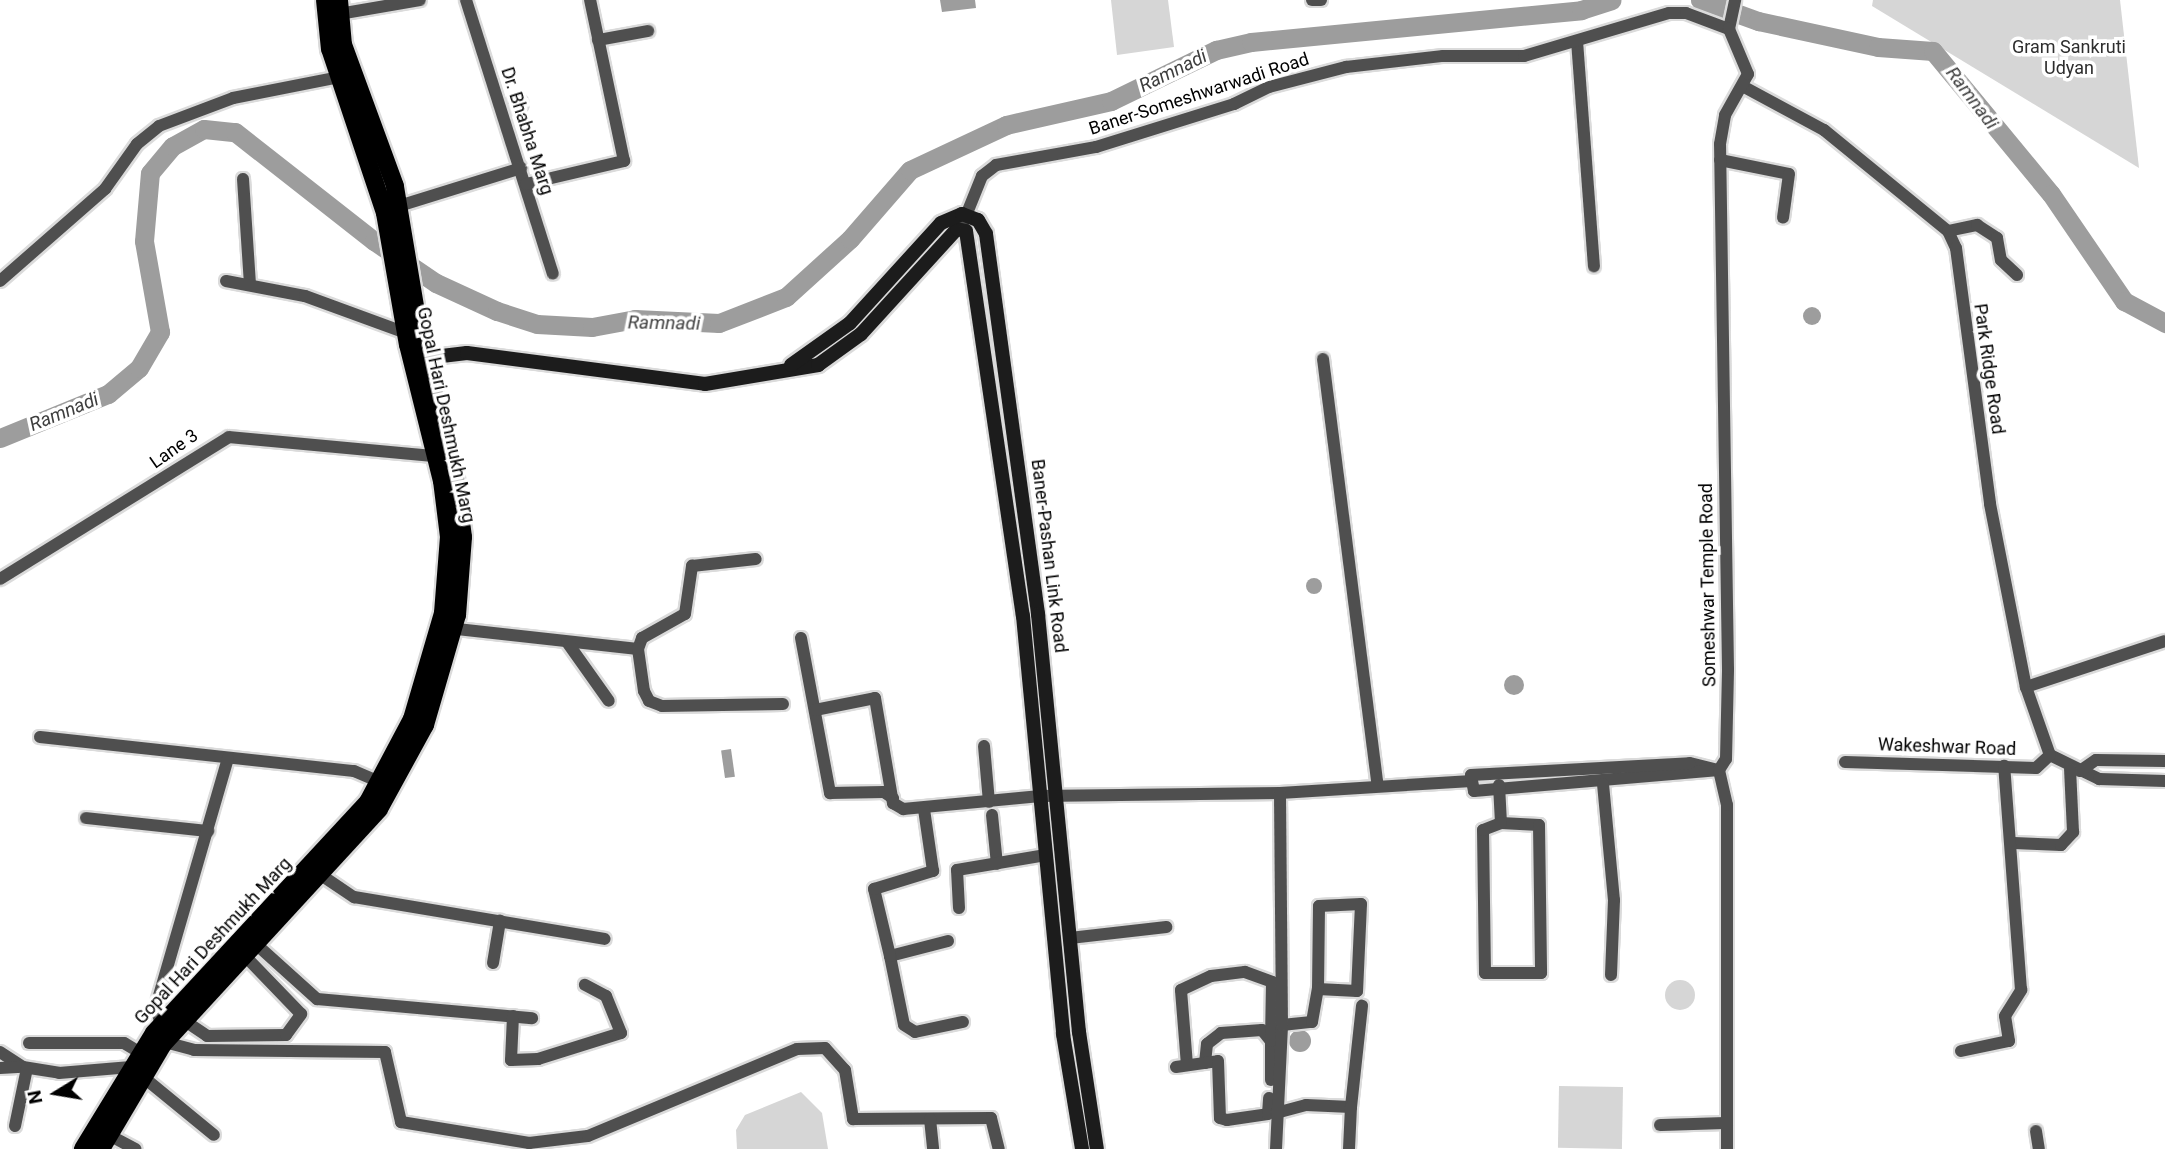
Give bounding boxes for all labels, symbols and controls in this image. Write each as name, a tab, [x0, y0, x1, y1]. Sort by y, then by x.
park label: Gram Sankruti Udyan	[2012, 37, 2126, 80]
water label: Ramnadi	[1135, 45, 1211, 97]
street label: Baner-Someshwarwadi Road	[1086, 48, 1312, 140]
water label: Ramnadi	[1941, 62, 2003, 134]
street label: Dr. Bhabha Marg	[496, 65, 558, 197]
street label: Park Ridge Road	[1969, 302, 2009, 436]
street label: Gopal Hari Deshmukh Marg	[413, 305, 479, 525]
water label: Ramnadi	[627, 311, 701, 335]
water label: Ramnadi	[26, 388, 102, 436]
street label: Lane 3	[146, 425, 202, 473]
street label: Baner-Pashan Link Road	[1026, 458, 1072, 654]
street label: Someshwar Temple Road	[1695, 483, 1721, 687]
street label: Wakeshwar Road	[1877, 734, 2017, 760]
street label: Gopal Hari Deshmukh Marg	[130, 853, 296, 1029]
north arrow	[21, 1058, 91, 1128]
text: N	[22, 1088, 47, 1106]

